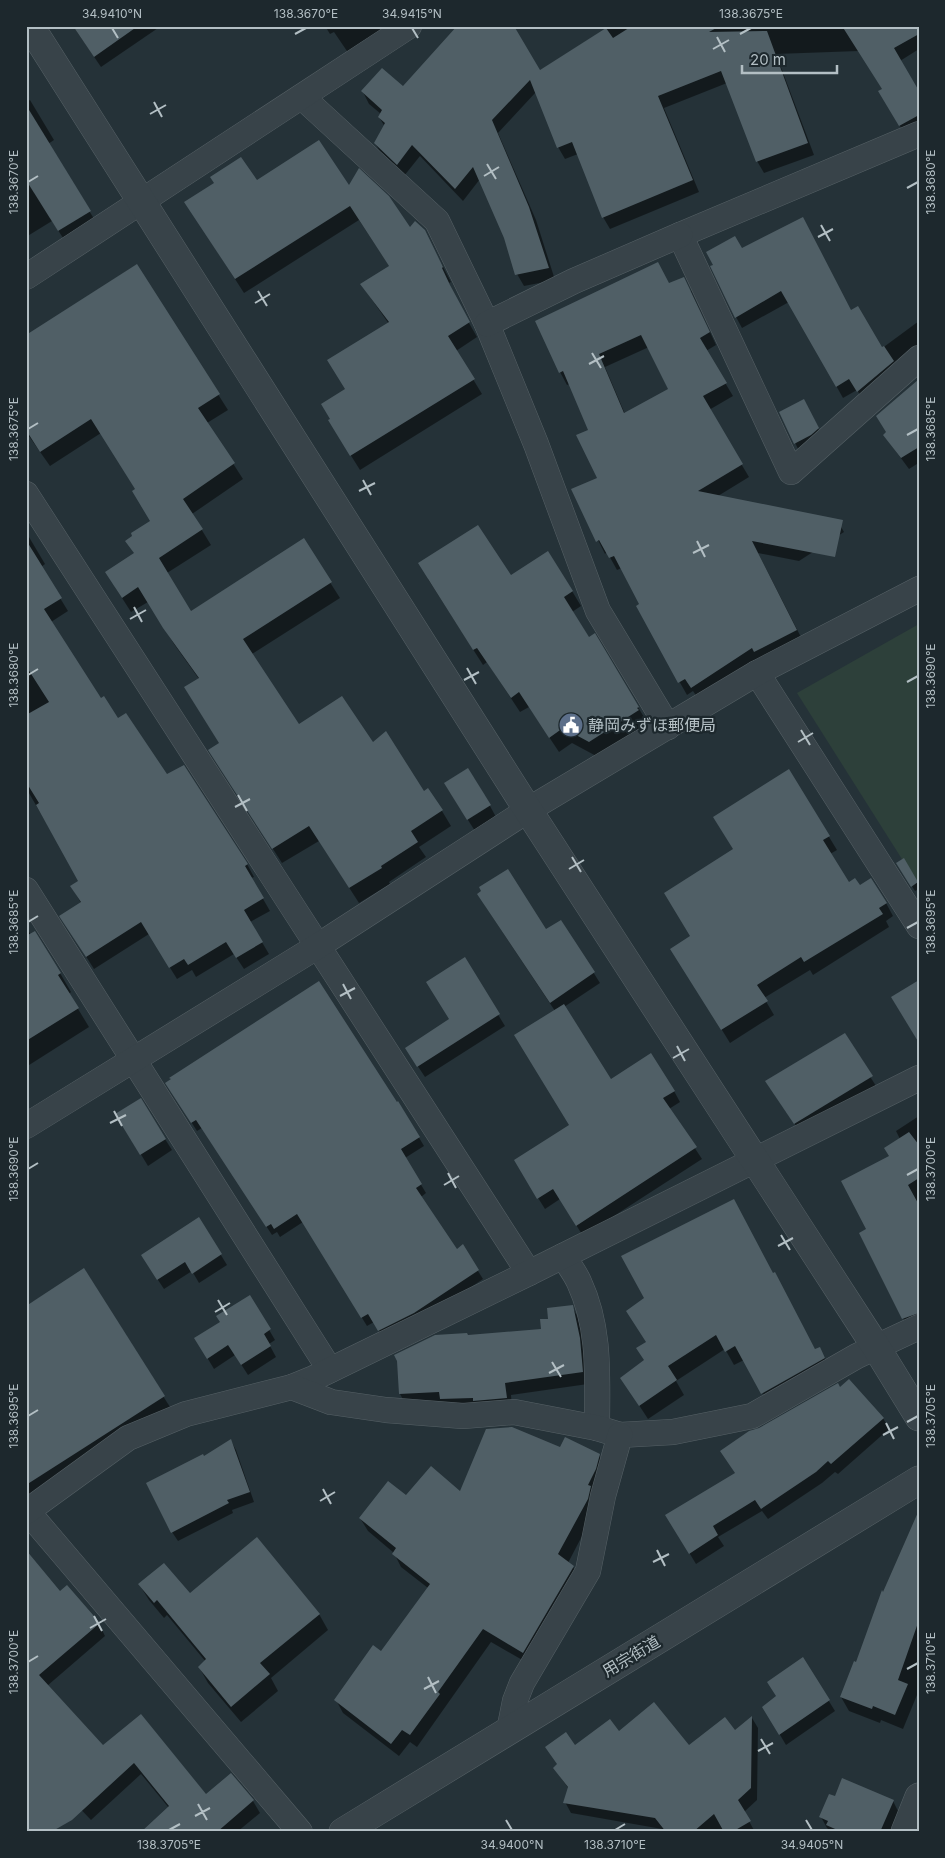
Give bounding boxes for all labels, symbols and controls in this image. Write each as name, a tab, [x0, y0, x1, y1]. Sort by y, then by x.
text: 34.9410°N	[82, 6, 142, 21]
text: 138.3670°E	[274, 6, 338, 21]
text: 34.9415°N	[382, 6, 442, 21]
text: 138.3675°E	[719, 6, 783, 21]
scale bar	[742, 42, 838, 74]
text: 20 m	[750, 50, 786, 69]
text: 138.3680°E	[923, 149, 938, 215]
text: 138.3670°E	[6, 150, 21, 214]
text: 138.3675°E	[6, 397, 21, 461]
text: 138.3685°E	[923, 397, 938, 461]
text: 138.3680°E	[6, 642, 21, 708]
text: 138.3690°E	[923, 643, 938, 709]
public building icon: 静岡みずほ郵便局	[558, 712, 584, 738]
place label: 静岡みずほ郵便局	[588, 715, 716, 735]
text: 138.3685°E	[6, 890, 21, 954]
text: 138.3695°E	[923, 890, 938, 954]
text: 138.3690°E	[6, 1136, 21, 1202]
text: 138.3700°E	[923, 1137, 938, 1201]
text: 138.3695°E	[6, 1384, 21, 1448]
text: 138.3705°E	[923, 1384, 938, 1448]
text: 138.3700°E	[6, 1630, 21, 1694]
street label: 用宗街道	[598, 1631, 664, 1681]
text: 138.3710°E	[923, 1632, 938, 1694]
text: 138.3705°E	[137, 1837, 201, 1852]
text: 34.9400°N	[481, 1837, 543, 1852]
text: 138.3710°E	[584, 1837, 646, 1852]
text: 34.9405°N	[781, 1837, 843, 1852]

